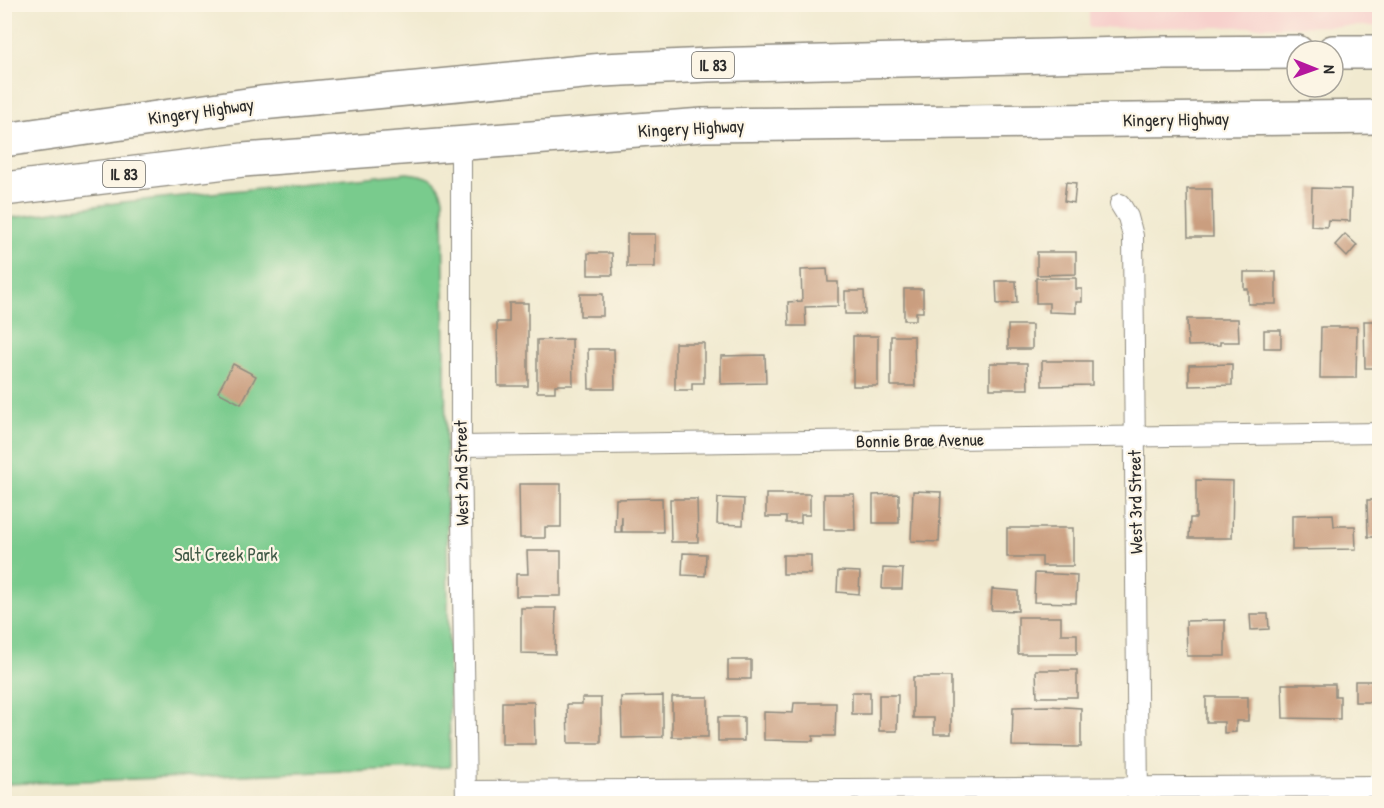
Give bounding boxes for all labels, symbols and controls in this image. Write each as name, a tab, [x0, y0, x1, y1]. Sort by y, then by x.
north arrow	[1285, 39, 1345, 99]
road number: IL 83	[692, 52, 734, 78]
text: N	[1319, 65, 1341, 74]
street label: Kingery Highway	[147, 91, 256, 131]
street label: Kingery Highway	[1123, 106, 1230, 132]
street label: Kingery Highway	[637, 113, 745, 143]
road number: IL 83	[103, 161, 145, 187]
street label: West 2nd Street	[448, 419, 474, 526]
street label: Bonnie Brae Avenue	[856, 426, 984, 454]
street label: West 3rd Street	[1122, 449, 1148, 554]
park label: Salt Creek Park	[174, 542, 278, 567]

